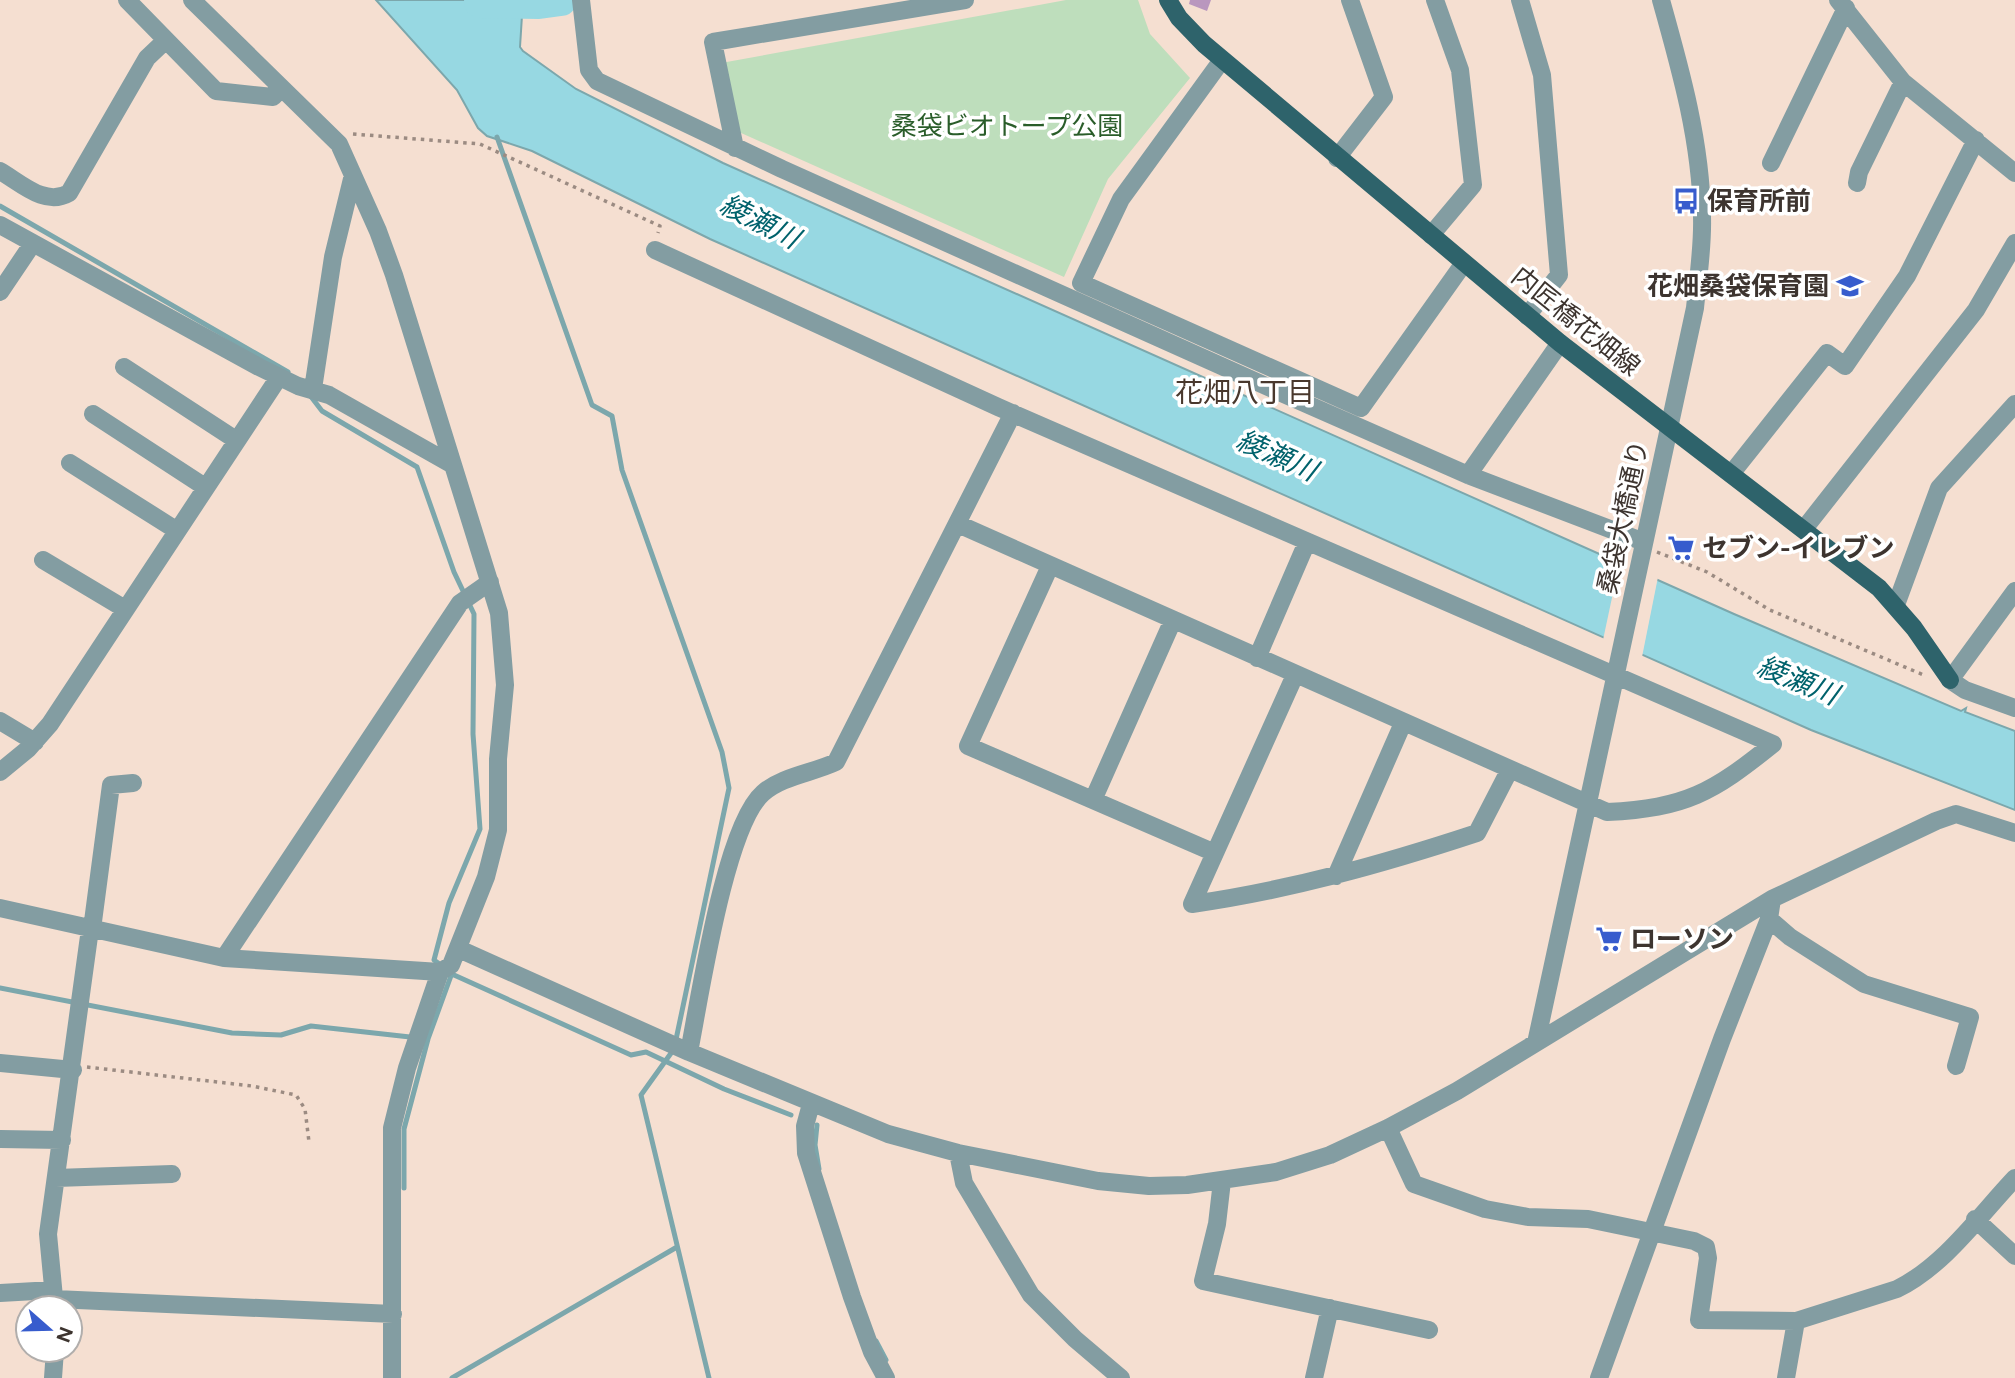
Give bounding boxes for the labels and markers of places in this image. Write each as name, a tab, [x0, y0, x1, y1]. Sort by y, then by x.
place label: 保育所前	[1707, 185, 1811, 217]
bus stop icon: 保育所前	[1671, 186, 1701, 216]
place label: 花畑桑袋保育園	[1647, 270, 1829, 302]
school or university icon: 花畑桑袋保育園	[1835, 271, 1865, 301]
place label: セブン-イレブン	[1702, 532, 1895, 564]
supermarket icon: セブン-イレブン	[1666, 533, 1696, 563]
place label: ローソン	[1630, 923, 1734, 955]
supermarket icon: ローソン	[1594, 924, 1624, 954]

